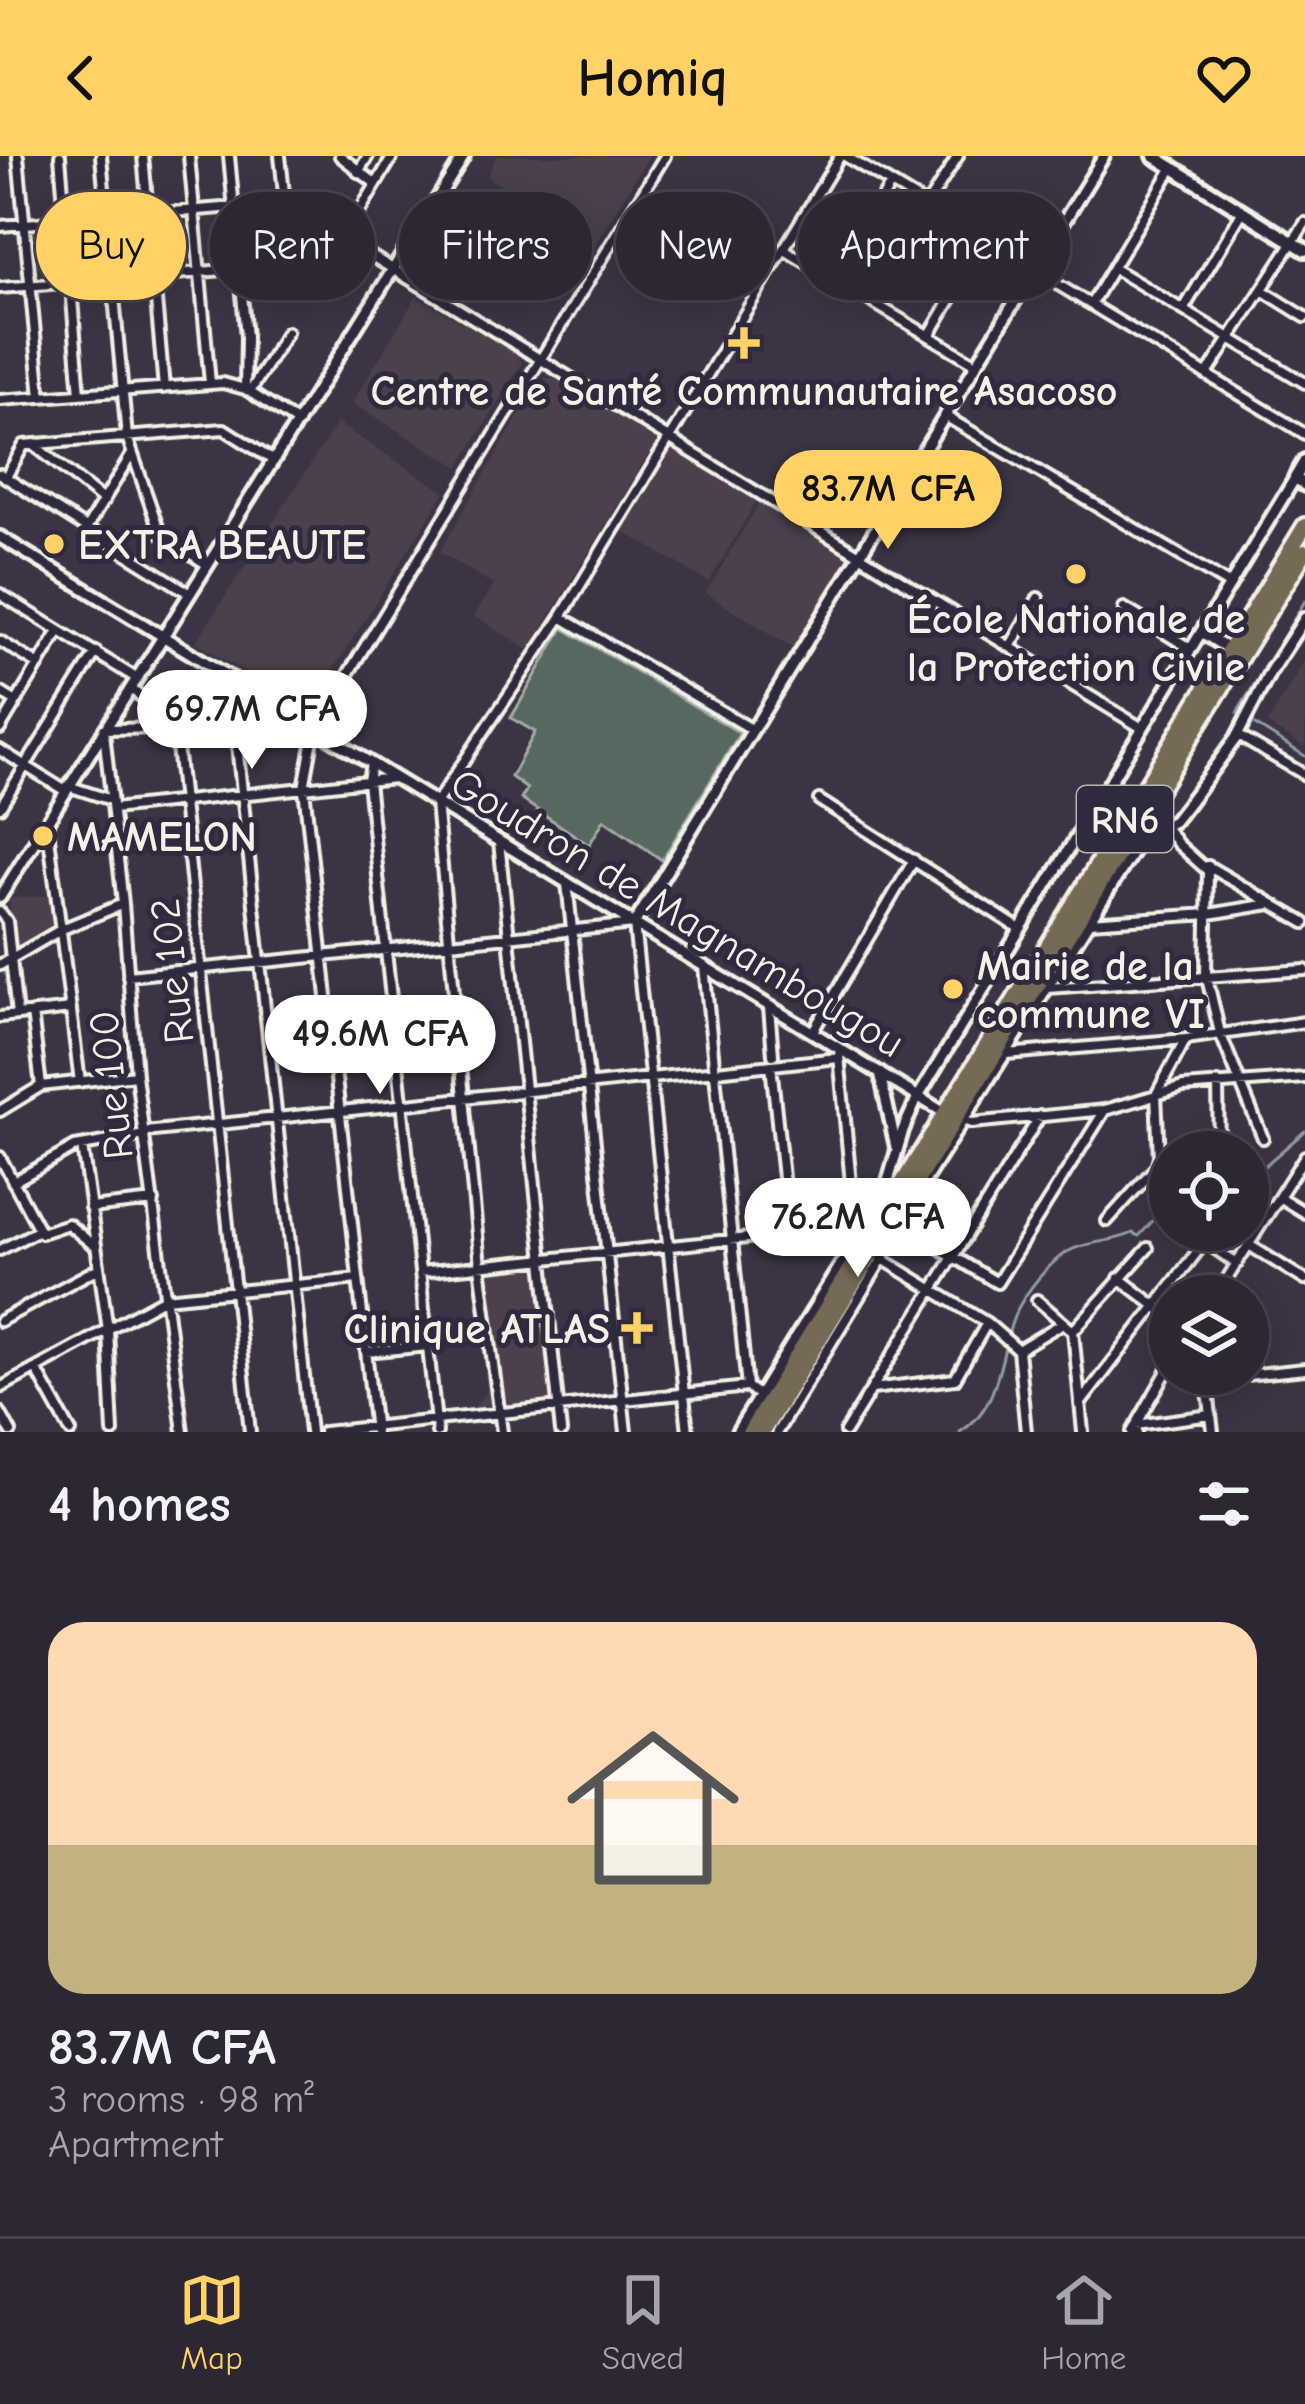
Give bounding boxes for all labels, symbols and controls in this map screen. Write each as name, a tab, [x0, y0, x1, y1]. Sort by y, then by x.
icon: back	[48, 45, 114, 111]
icon: heart	[1191, 45, 1257, 111]
text: Homiq	[577, 47, 728, 110]
chip: Buy	[36, 192, 186, 300]
chip: Rent	[210, 192, 375, 300]
chip: Filters	[399, 192, 592, 300]
chip: New	[616, 192, 774, 300]
chip: Apartment	[798, 192, 1070, 300]
marker: Centre de Santé Communautaire Asacoso	[728, 327, 760, 359]
place label: Centre de Santé Communautaire Asacoso	[370, 367, 1118, 416]
pin: 83.7M CFA	[751, 450, 1025, 552]
text: 83.7M CFA	[801, 466, 975, 511]
place label: EXTRA BEAUTE	[78, 521, 366, 570]
marker: EXTRA BEAUTE	[41, 531, 67, 557]
marker: École Nationale de la Protection Civile	[1063, 561, 1089, 587]
place label: École Nationale de la Protection Civile	[907, 594, 1245, 692]
pin: 69.7M CFA	[115, 670, 389, 772]
text: 69.7M CFA	[164, 686, 340, 731]
street label: Goudron de Magnambougou	[442, 758, 913, 1068]
road number: RN6	[1077, 786, 1173, 852]
place label: MAMELON	[67, 813, 257, 862]
marker: MAMELON	[30, 823, 56, 849]
street label: Rue 102	[141, 896, 204, 1046]
place label: Mairie de la commune VI	[977, 942, 1205, 1039]
marker: Mairie de la commune VI	[940, 976, 966, 1002]
pin: 49.6M CFA	[243, 995, 517, 1097]
street label: Rue 100	[79, 1008, 144, 1162]
text: 49.6M CFA	[292, 1011, 468, 1056]
map controls	[1149, 1131, 1269, 1395]
button: locate	[1149, 1131, 1269, 1251]
pin: 76.2M CFA	[721, 1178, 995, 1280]
text: 76.2M CFA	[771, 1194, 945, 1239]
button: layers	[1149, 1275, 1269, 1395]
place label: Clinique ATLAS	[344, 1305, 610, 1354]
marker: Clinique ATLAS	[621, 1312, 653, 1344]
icon: filters	[1191, 1471, 1257, 1537]
text: 4 homes	[48, 1475, 231, 1534]
icon: home	[545, 1700, 761, 1916]
text: 83.7M CFA	[48, 2018, 276, 2077]
text: 3 rooms · 98 m²	[48, 2077, 314, 2122]
text: Apartment	[48, 2122, 223, 2167]
tab: Map	[179, 2267, 245, 2377]
tab: Saved	[602, 2267, 684, 2377]
tab: Home	[1041, 2267, 1126, 2377]

